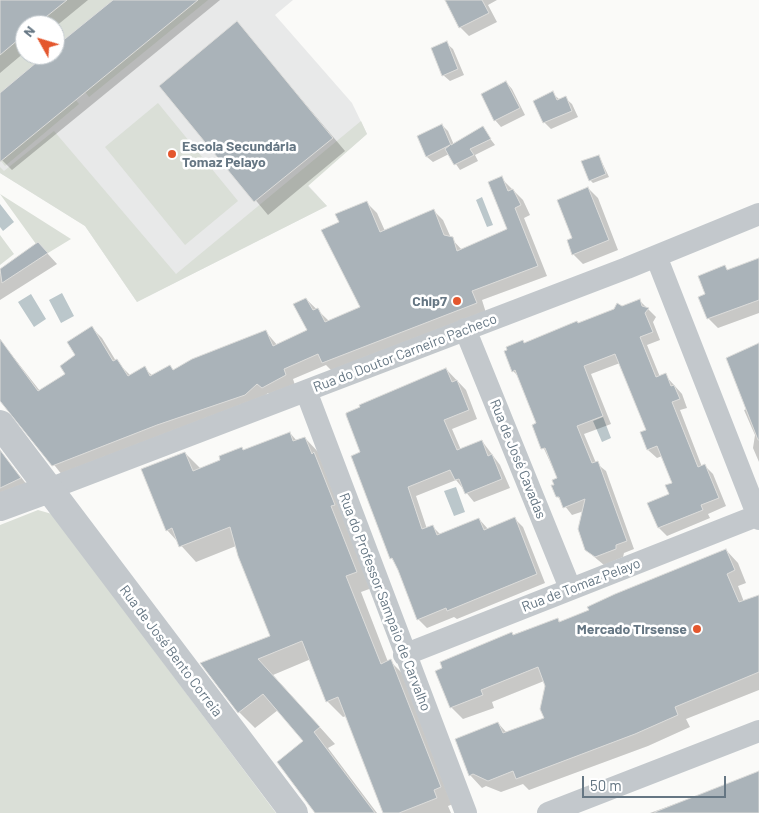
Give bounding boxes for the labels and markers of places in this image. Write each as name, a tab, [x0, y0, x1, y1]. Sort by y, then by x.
place label: Escola Secundária Tomaz Pelayo	[182, 138, 296, 170]
marker: Escola Secundária Tomaz Pelayo	[166, 148, 178, 160]
place label: Chip7	[412, 293, 447, 309]
marker: Chip7	[451, 295, 463, 307]
place label: Mercado Tirsense	[577, 621, 687, 637]
marker: Mercado Tirsense	[691, 623, 703, 635]

